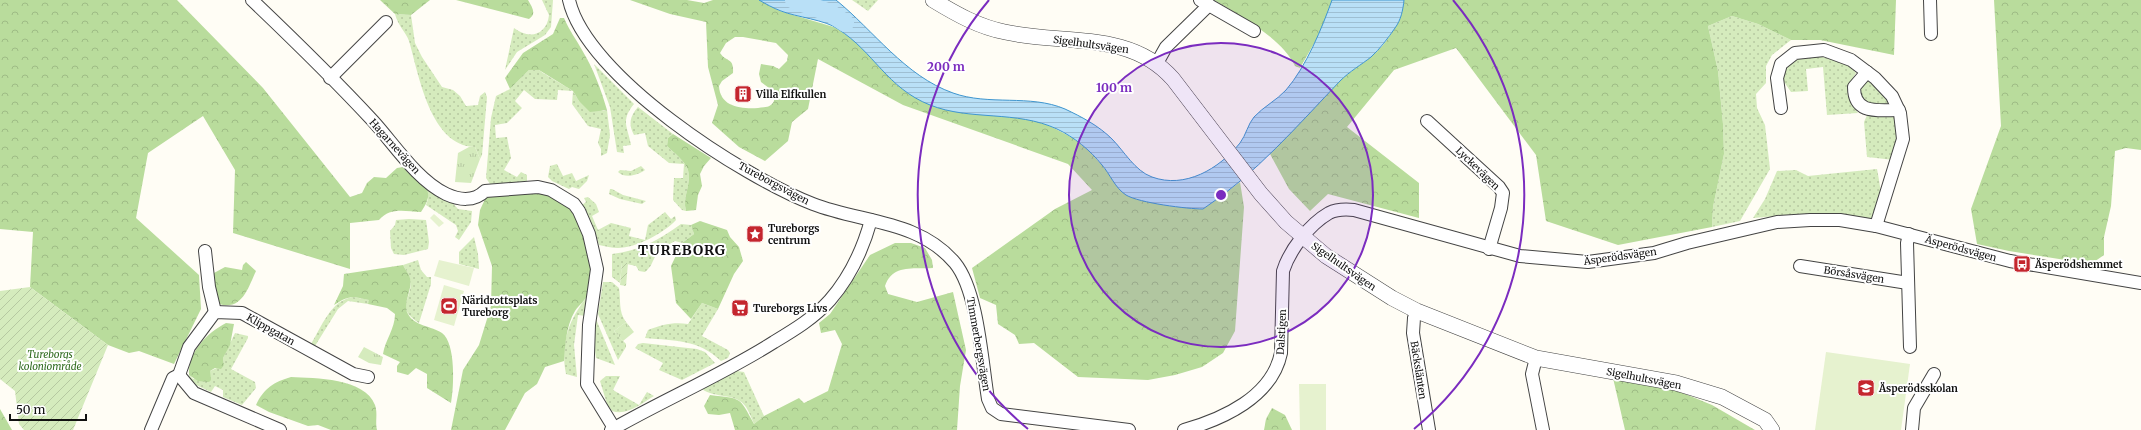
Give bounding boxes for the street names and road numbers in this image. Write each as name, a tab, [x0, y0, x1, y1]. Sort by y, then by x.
street label: Sigelhultsvägen	[1052, 33, 1130, 56]
street label: Hagarnevägen	[366, 116, 423, 177]
street label: Lyckevägen	[1453, 144, 1503, 193]
street label: Tureborgsvägen	[736, 159, 812, 208]
street label: Äsperödsvägen	[1923, 231, 1999, 264]
street label: Sigelhultsvägen	[1309, 239, 1379, 294]
street label: Äsperödsvägen	[1582, 244, 1658, 268]
street label: Börsåsvägen	[1823, 263, 1886, 286]
street label: Timmerbergsvägen	[964, 296, 993, 392]
street label: Dalstigen	[1274, 308, 1289, 355]
street label: Klippgatan	[244, 311, 297, 348]
street label: Bäckslänten	[1407, 340, 1430, 401]
street label: Sigelhultsvägen	[1605, 365, 1683, 392]

